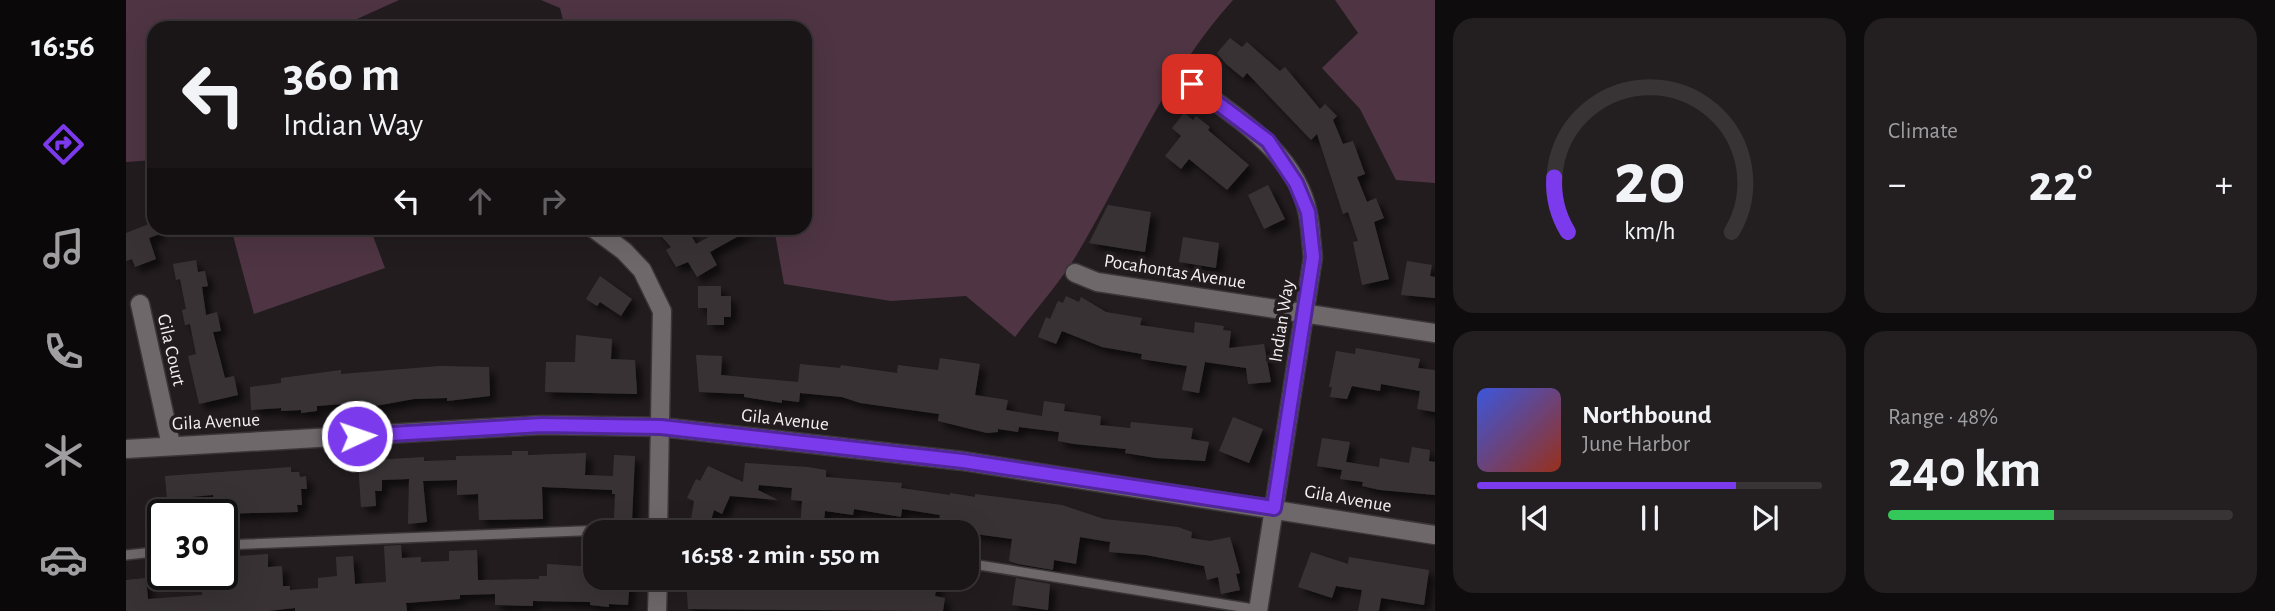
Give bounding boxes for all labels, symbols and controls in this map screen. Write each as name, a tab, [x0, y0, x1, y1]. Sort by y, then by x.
text: 16:56	[31, 30, 95, 62]
icon: left	[168, 49, 259, 140]
text: 360 m	[283, 51, 400, 100]
pin	[1162, 54, 1222, 114]
icon: arrive	[1173, 65, 1211, 103]
text: Indian Way	[283, 109, 423, 141]
icon: directions	[39, 120, 88, 169]
text: Climate	[1888, 120, 1958, 143]
text: 20	[1613, 144, 1686, 217]
text: 22°	[2028, 158, 2093, 210]
text: −	[1888, 166, 1906, 204]
text: +	[2215, 166, 2233, 204]
icon: left	[388, 182, 426, 220]
icon: ahead	[461, 182, 499, 220]
icon: right	[534, 182, 572, 220]
text: km/h	[1624, 218, 1675, 243]
icon: music	[39, 224, 88, 273]
street label: Pocahontas Avenue	[1103, 251, 1247, 293]
street label: Indian Way	[1266, 278, 1298, 364]
street label: Gila Court	[154, 312, 188, 388]
icon: phone	[39, 327, 88, 376]
position arrow	[320, 399, 394, 473]
text: Northbound	[1582, 402, 1711, 428]
street label: Gila Avenue	[740, 406, 830, 434]
text: Range · 48%	[1888, 406, 1998, 429]
street label: Gila Avenue	[172, 410, 260, 434]
icon: climate	[39, 431, 88, 480]
text: June Harbor	[1582, 433, 1690, 456]
text: 240 km	[1888, 444, 2041, 496]
street label: Gila Avenue	[1303, 482, 1393, 516]
speed limit sign: 30	[147, 499, 238, 590]
icon: previous	[1516, 499, 1554, 537]
icon: pause	[1631, 499, 1669, 537]
icon: next	[1746, 499, 1784, 537]
icon: car	[39, 535, 88, 584]
text: 16:58 · 2 min · 550 m	[682, 542, 880, 568]

